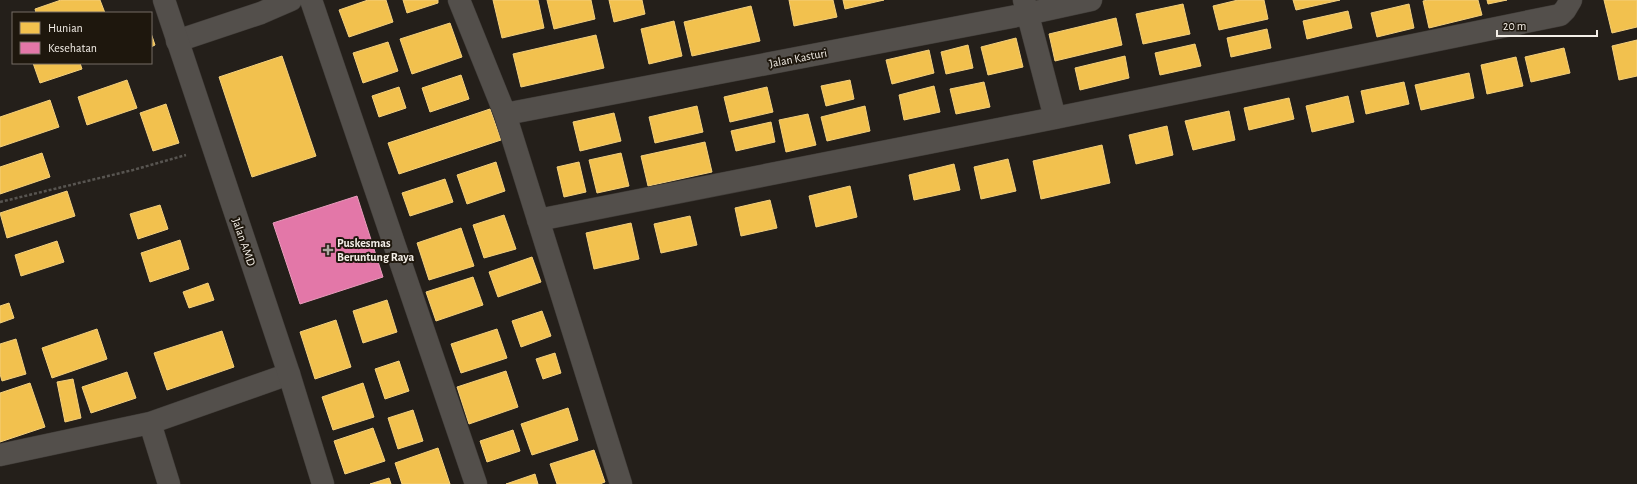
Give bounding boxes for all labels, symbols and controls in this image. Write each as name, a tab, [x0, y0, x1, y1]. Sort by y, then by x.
legend	[12, 12, 152, 64]
scale bar	[1497, 12, 1597, 38]
text: 20 m	[1503, 20, 1526, 32]
text: Hunian	[48, 22, 83, 34]
text: Kesehatan	[48, 42, 97, 54]
street label: Jalan Kasturi	[768, 47, 828, 69]
street label: Jalan AMD	[230, 217, 258, 268]
place label: Puskesmas Beruntung Raya	[337, 237, 415, 264]
marker: Puskesmas Beruntung Raya	[322, 244, 334, 256]

